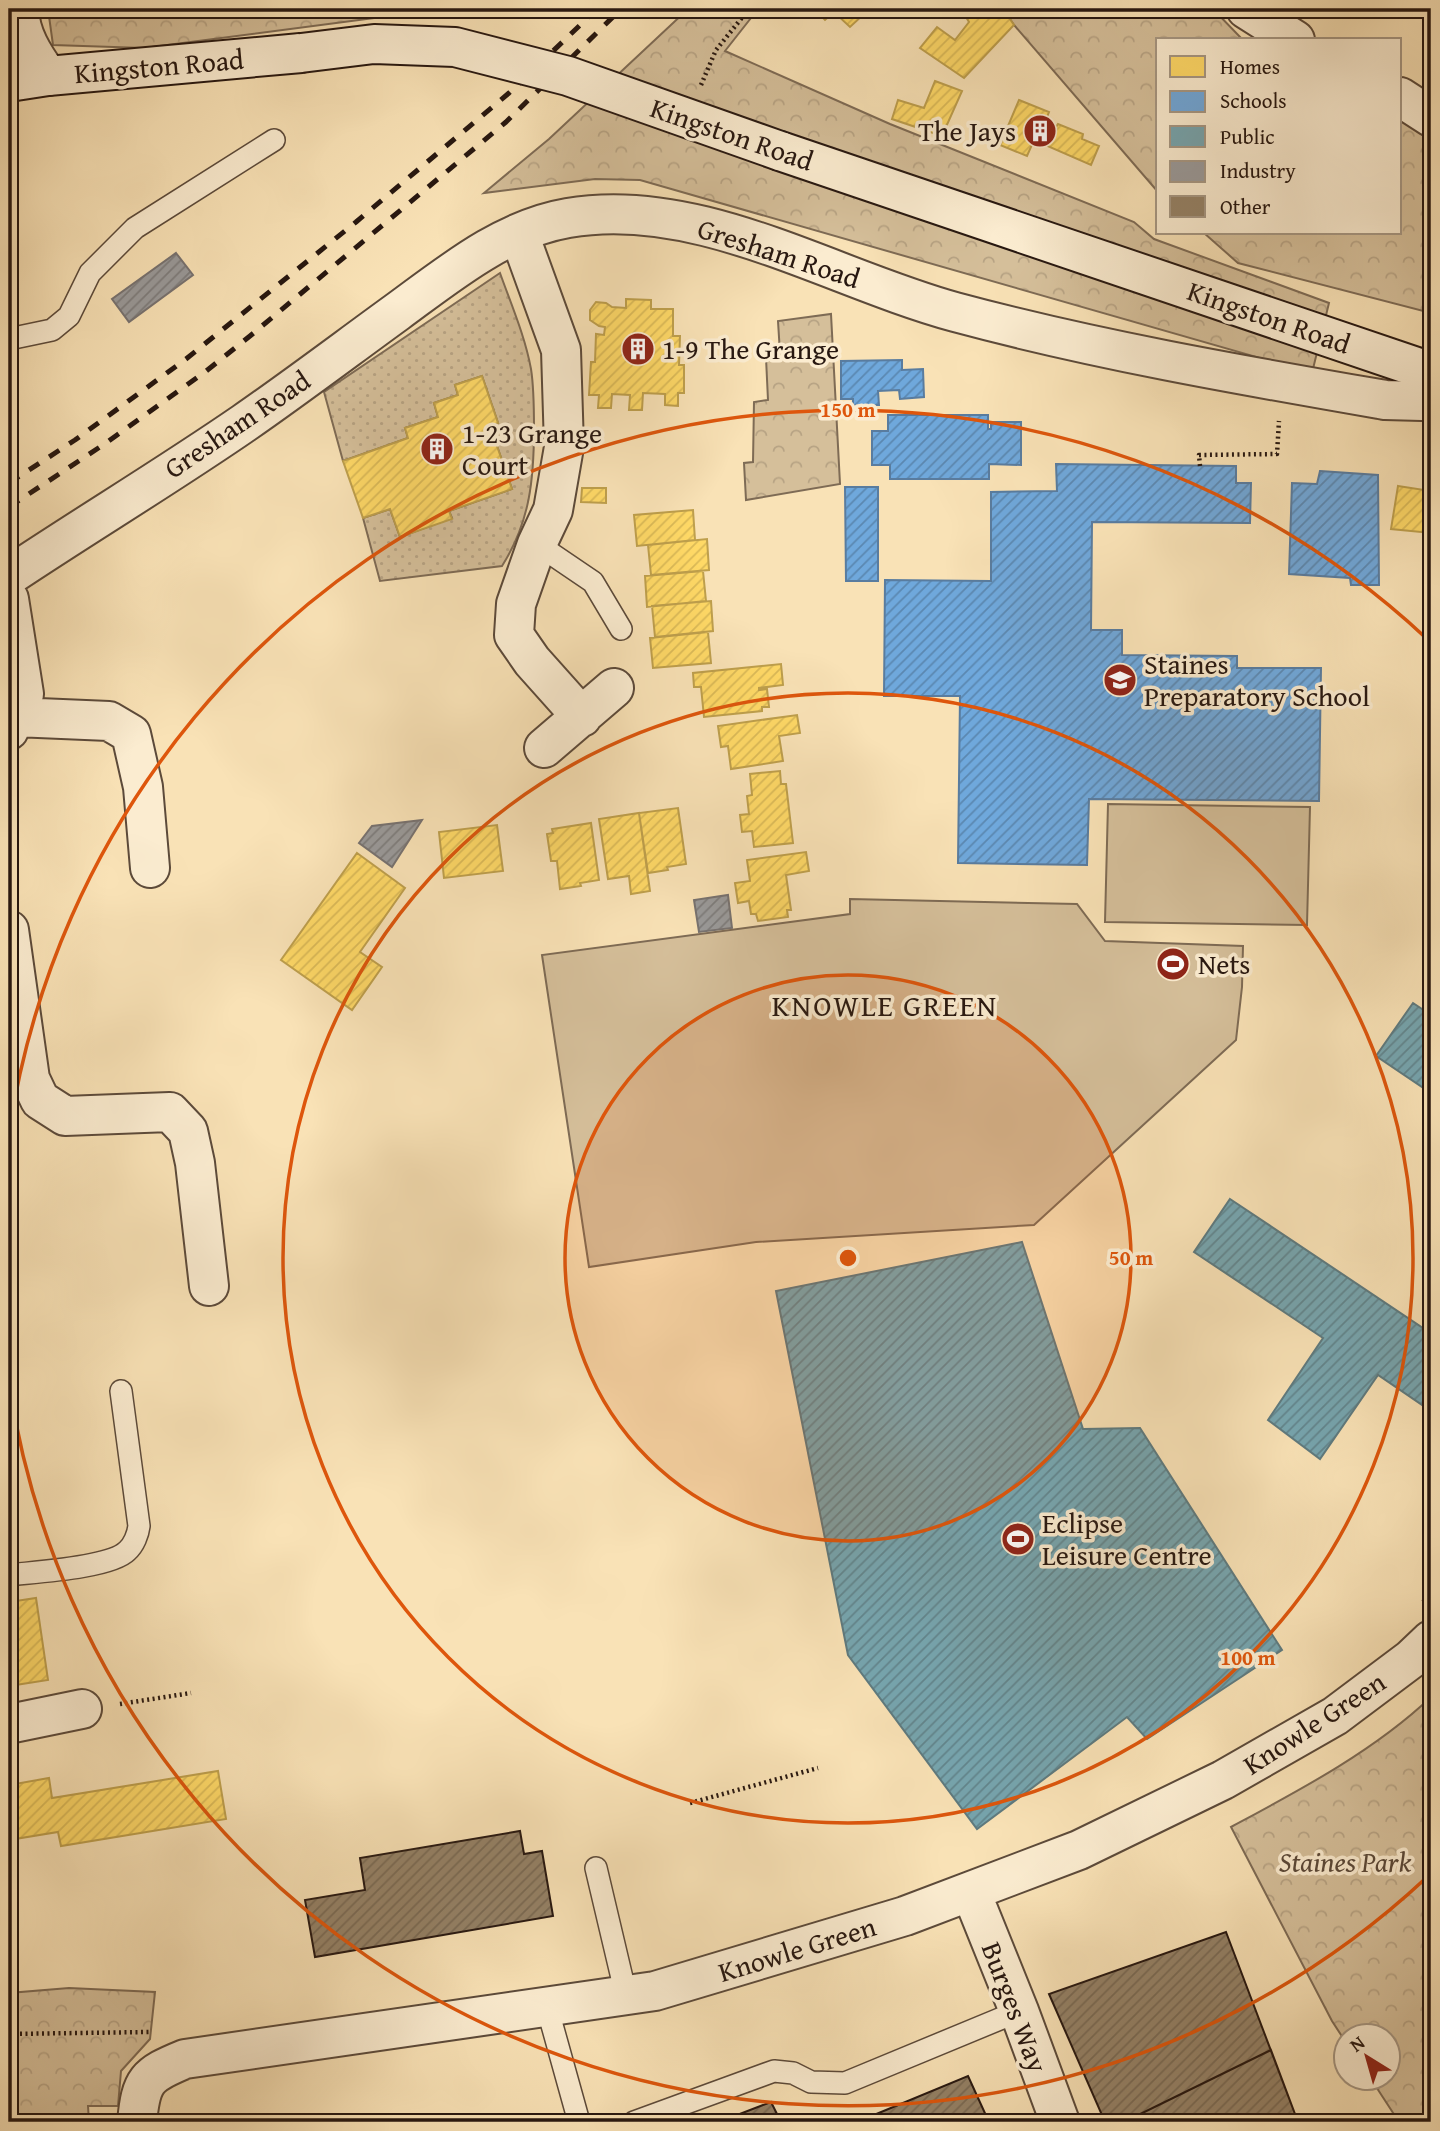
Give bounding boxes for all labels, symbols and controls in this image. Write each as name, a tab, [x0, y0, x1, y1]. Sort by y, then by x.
street label: Kingston Road	[73, 38, 245, 93]
legend	[1156, 38, 1402, 234]
text: Homes	[1220, 51, 1280, 82]
text: Schools	[1220, 85, 1287, 116]
street label: Kingston Road	[645, 86, 819, 181]
place label: The Jays	[918, 110, 1016, 151]
building icon: The Jays	[1021, 112, 1059, 150]
text: Public	[1220, 121, 1275, 152]
text: Industry	[1220, 155, 1296, 186]
text: Other	[1220, 191, 1271, 222]
street label: Gresham Road	[693, 207, 866, 298]
street label: Kingston Road	[1182, 269, 1356, 364]
place label: 1-9 The Grange	[662, 328, 839, 369]
building icon: 1-9 The Grange	[619, 330, 657, 368]
street label: Gresham Road	[155, 359, 318, 488]
text: 150 m	[820, 394, 876, 425]
place label: 1-23 Grange Court	[462, 412, 602, 485]
building icon: 1-23 Grange Court	[418, 430, 456, 468]
place label: Staines Preparatory School	[1144, 643, 1370, 716]
school or university icon: Staines Preparatory School	[1101, 661, 1139, 699]
place label: Nets	[1198, 943, 1250, 984]
sports icon: Nets	[1154, 945, 1192, 983]
district label: KNOWLE GREEN	[772, 983, 998, 1027]
text: 50 m	[1109, 1242, 1153, 1273]
centre of rings	[836, 1246, 860, 1270]
place label: Eclipse Leisure Centre	[1042, 1502, 1212, 1575]
sports icon: Eclipse Leisure Centre	[999, 1520, 1037, 1558]
text: 100 m	[1220, 1642, 1276, 1673]
street label: Knowle Green	[1234, 1661, 1393, 1784]
park label: Staines Park	[1279, 1841, 1411, 1882]
street label: Knowle Green	[713, 1905, 881, 1992]
street label: Burges Way	[972, 1936, 1059, 2078]
north arrow	[1332, 2022, 1402, 2092]
text: N	[1343, 2028, 1371, 2058]

